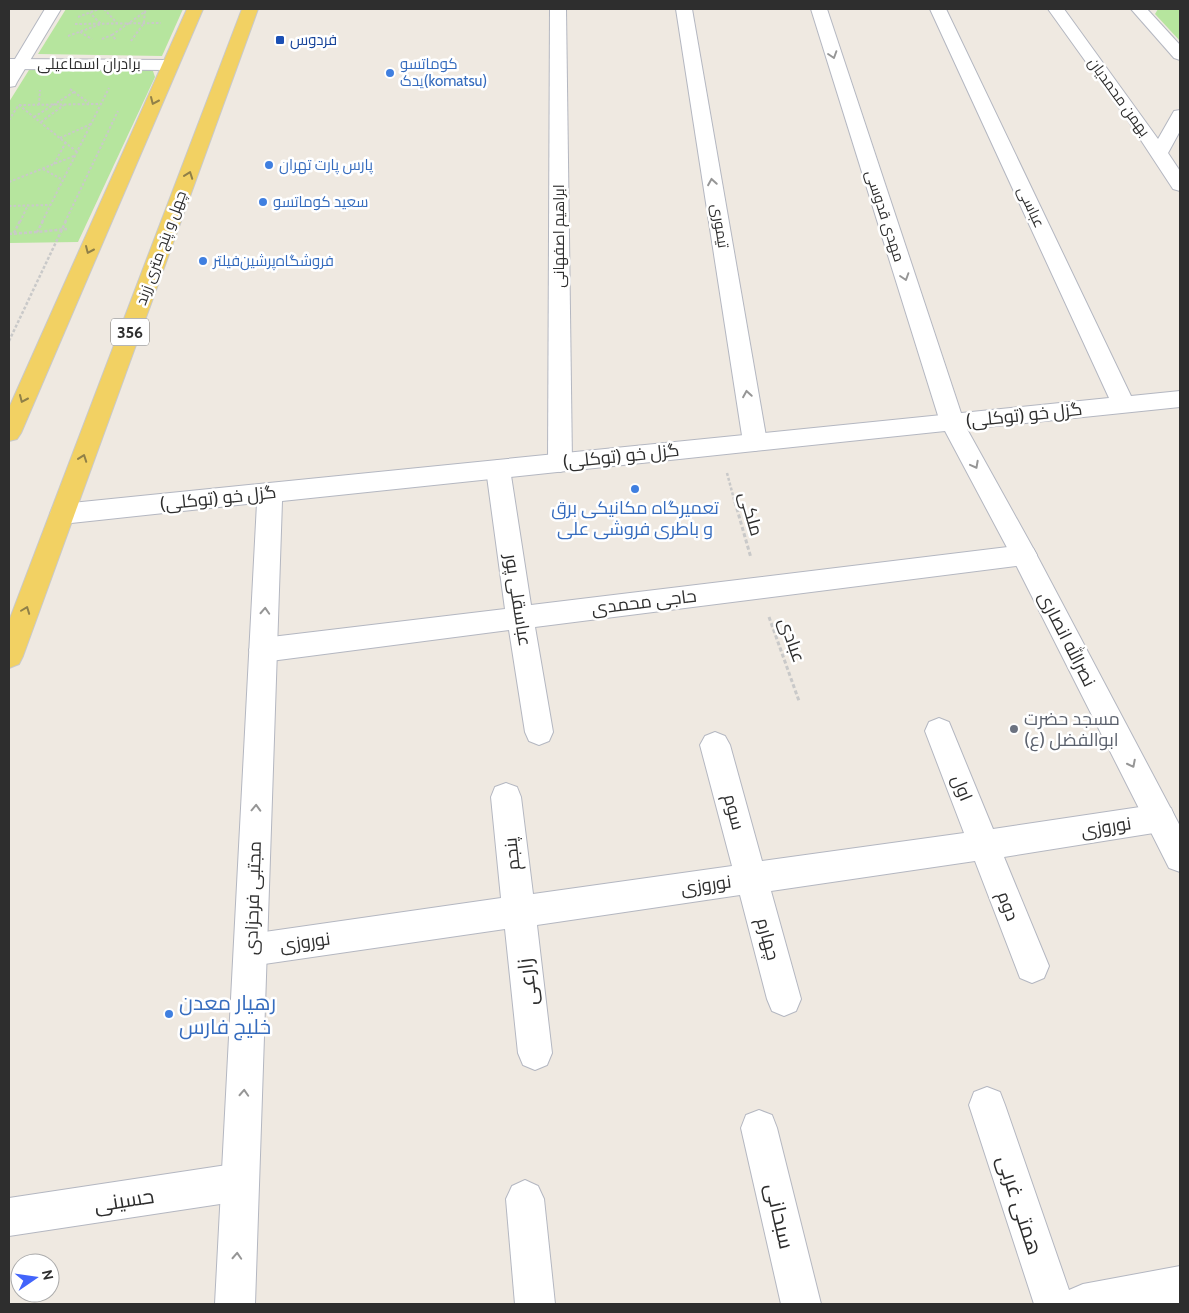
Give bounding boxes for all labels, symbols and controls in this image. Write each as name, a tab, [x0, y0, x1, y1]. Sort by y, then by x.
place label: فردوس	[290, 31, 337, 50]
marker: فردوس	[274, 34, 286, 46]
one-way arrow	[828, 50, 838, 59]
street label: بهمن محمدیان	[1084, 54, 1154, 141]
street label: برادران اسماعیلی	[37, 55, 141, 74]
place label: کوماتسو یدک(komatsu)	[400, 55, 487, 90]
marker: کوماتسو یدک(komatsu)	[384, 67, 396, 79]
one-way arrow	[149, 96, 160, 105]
place label: پارس پارت تهران	[279, 156, 373, 175]
marker: پارس پارت تهران	[263, 159, 275, 171]
street label: مهدی قدوسی	[861, 168, 908, 264]
one-way arrow	[182, 171, 193, 180]
one-way arrow	[708, 178, 718, 186]
street label: ابراهیم اصفهانی	[550, 184, 569, 288]
street label: عباسی	[1013, 184, 1048, 231]
street label: چهل و پنج متری زرند	[132, 188, 192, 308]
place label: سعید کوماتسو	[273, 193, 368, 211]
marker: سعید کوماتسو	[257, 196, 269, 208]
street label: تیموری	[707, 203, 732, 250]
one-way arrow	[84, 245, 95, 254]
place label: فروشگاه‌پرشین‌فیلتر	[212, 252, 334, 271]
marker: فروشگاه‌پرشین‌فیلتر	[197, 255, 209, 267]
one-way arrow	[899, 272, 909, 280]
road number: 356	[111, 318, 149, 346]
one-way arrow	[743, 390, 753, 399]
one-way arrow	[19, 394, 30, 403]
street label: گزل خو (توکلی)	[965, 398, 1083, 432]
street label: گزل خو (توکلی)	[562, 439, 680, 473]
one-way arrow	[77, 454, 87, 463]
one-way arrow	[969, 460, 979, 469]
street label: گزل خو (توکلی)	[159, 481, 277, 515]
marker: تعمیرگاه مکانیکی برق و باطری فروشی علی	[629, 483, 641, 495]
street label: ملکی	[734, 489, 768, 539]
place label: تعمیرگاه مکانیکی برق و باطری فروشی علی	[551, 497, 719, 540]
street label: عباسقلی پور	[499, 551, 536, 648]
street label: حاجی محمدی	[590, 585, 698, 619]
street label: نصرالله انصاری	[1034, 587, 1101, 690]
one-way arrow	[20, 607, 30, 615]
one-way arrow	[259, 607, 270, 615]
street label: عبادی	[774, 615, 810, 665]
place label: مسجد حضرت ابوالفضل (ع)	[1024, 708, 1120, 752]
marker: مسجد حضرت ابوالفضل (ع)	[1008, 723, 1020, 735]
one-way arrow	[1126, 759, 1136, 768]
street label: اول	[947, 772, 977, 804]
street label: سوم	[718, 791, 749, 833]
one-way arrow	[251, 804, 262, 812]
street label: نوروزی	[1079, 812, 1133, 842]
street label: پنجم	[499, 836, 526, 871]
street label: مجتبی فرحزادی	[240, 840, 266, 956]
street label: نوروزی	[679, 871, 733, 899]
street label: دوم	[991, 888, 1024, 924]
street label: چهارم	[751, 915, 784, 963]
street label: نوروزی	[278, 928, 332, 956]
street label: زارعی	[512, 957, 543, 1007]
place label: رهیار معدن خلیج فارس	[179, 990, 276, 1041]
marker: رهیار معدن خلیج فارس	[163, 1008, 175, 1020]
one-way arrow	[239, 1089, 249, 1096]
street label: همتی غربی	[991, 1152, 1048, 1258]
street label: سبحانی	[759, 1181, 800, 1251]
street label: حسینی	[92, 1183, 156, 1218]
one-way arrow	[232, 1251, 242, 1259]
north arrow	[10, 1253, 60, 1303]
text: N	[38, 1268, 58, 1282]

